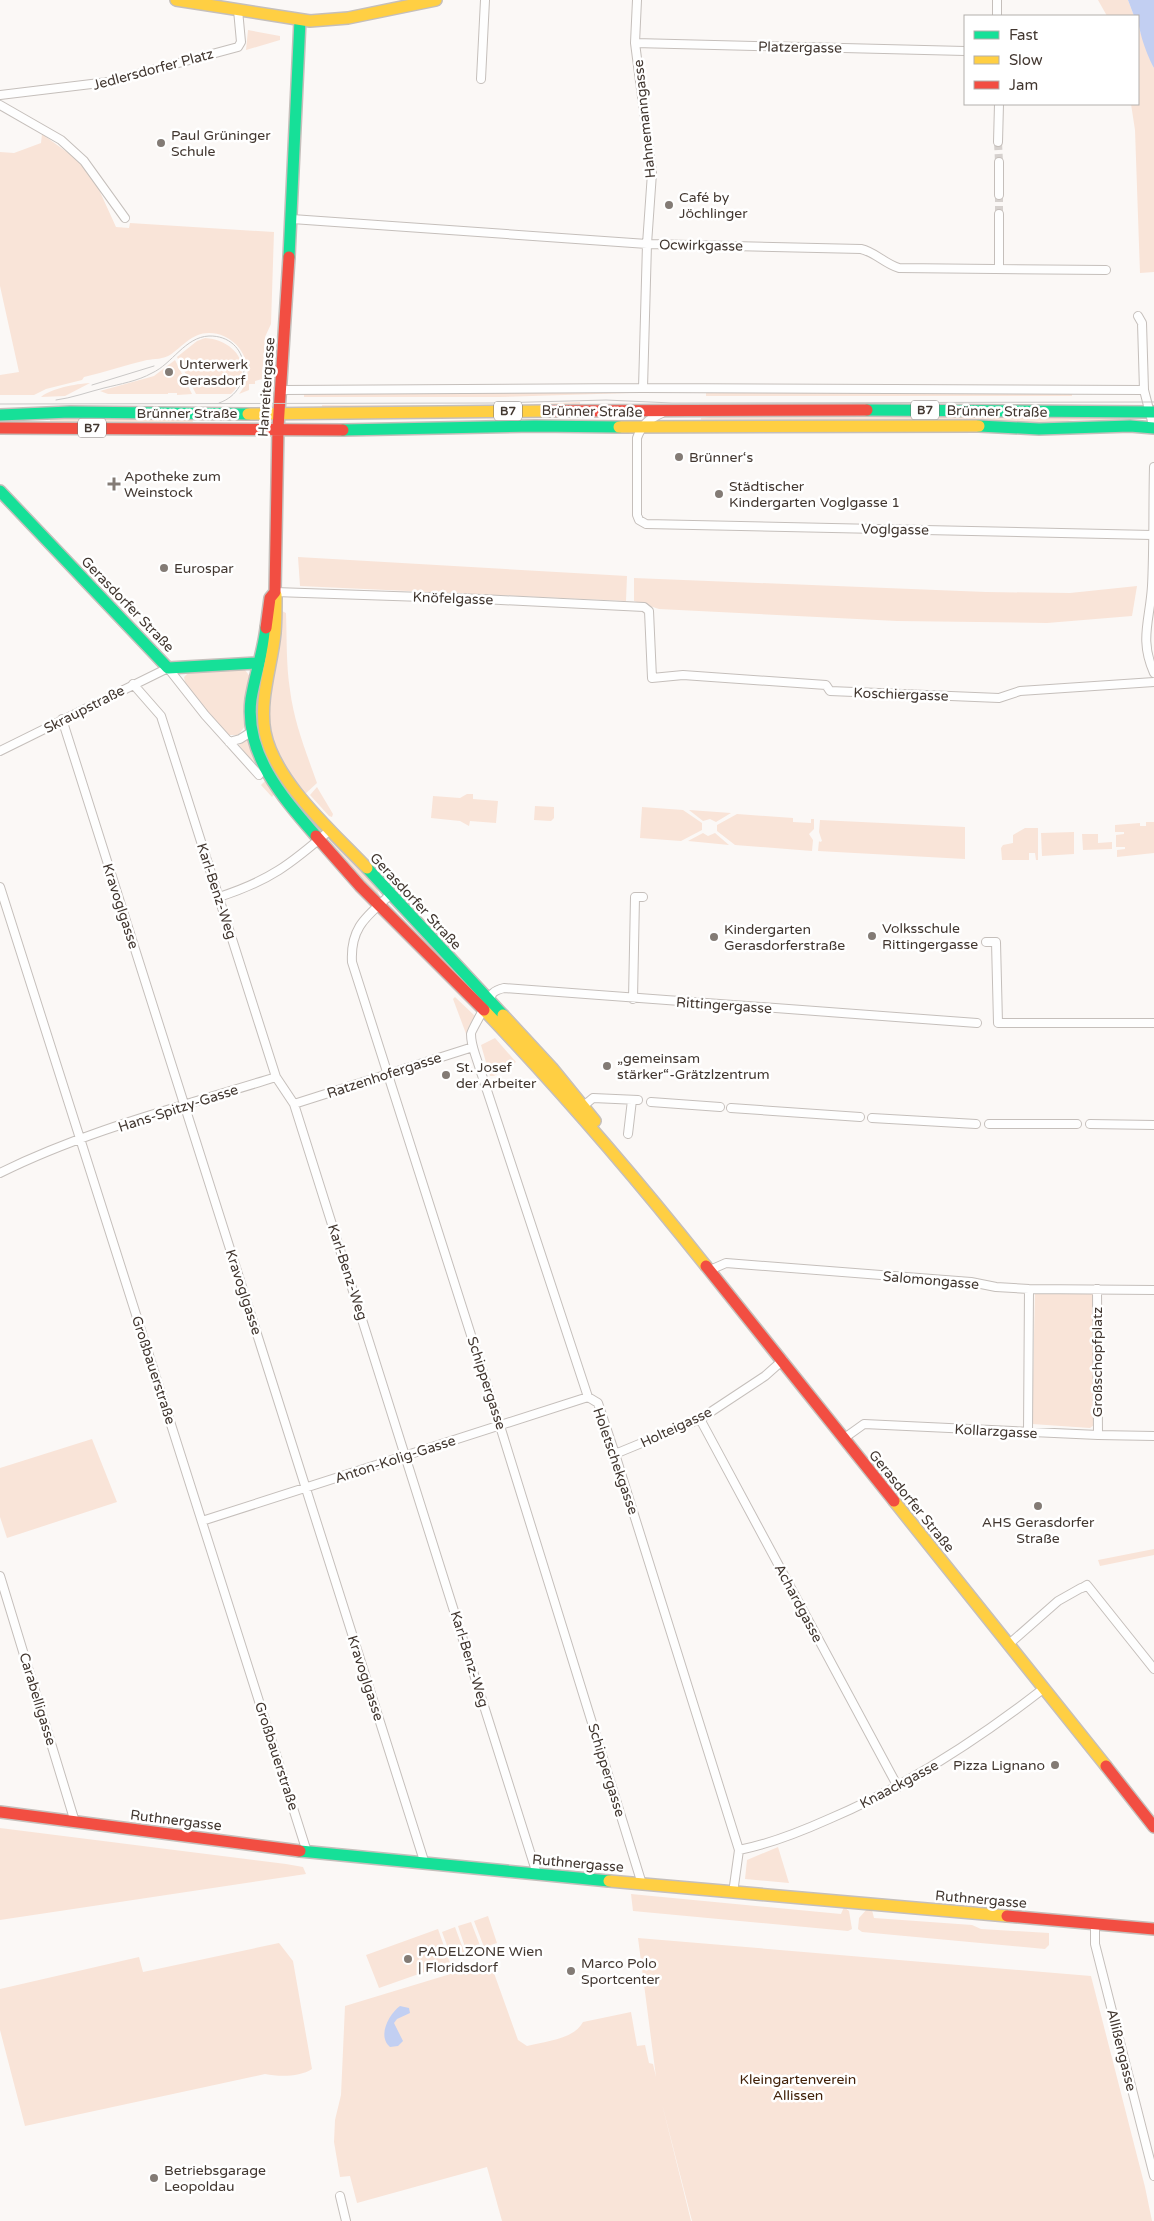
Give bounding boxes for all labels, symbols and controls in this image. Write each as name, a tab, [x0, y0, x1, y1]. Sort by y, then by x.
legend	[964, 15, 1139, 105]
text: Fast	[1009, 26, 1039, 44]
street label: Platzergasse	[758, 38, 842, 57]
street label: Jedlersdorfer Platz	[91, 45, 215, 94]
text: Slow	[1009, 51, 1043, 69]
street label: Hahnemanngasse	[630, 59, 659, 179]
text: Jam	[1009, 76, 1038, 94]
place label: Paul Grüninger Schule	[171, 127, 271, 160]
marker: Paul Grüninger Schule	[155, 137, 167, 149]
place label: Café by Jöchlinger	[679, 189, 748, 222]
marker: Café by Jöchlinger	[663, 199, 675, 211]
street label: Ocwirkgasse	[659, 236, 743, 255]
street label: Hanreitergasse	[255, 337, 278, 437]
place label: Unterwerk Gerasdorf	[179, 356, 249, 389]
marker: Unterwerk Gerasdorf	[163, 366, 175, 378]
road number: B7	[911, 400, 939, 420]
road number: B7	[494, 402, 522, 421]
street label: Brünner Straße	[541, 402, 643, 421]
street label: Brünner Straße	[946, 402, 1048, 421]
street label: Brünner Straße	[137, 405, 237, 422]
road number: B7	[78, 418, 106, 438]
place label: Brünner‘s	[689, 449, 753, 466]
marker: Brünner‘s	[673, 451, 685, 463]
place label: Apotheke zum Weinstock	[124, 468, 221, 501]
marker: Apotheke zum Weinstock	[108, 478, 120, 490]
place label: Städtischer Kindergarten Voglgasse 1	[729, 478, 900, 511]
marker: Städtischer Kindergarten Voglgasse 1	[713, 488, 725, 500]
street label: Voglgasse	[861, 520, 929, 539]
street label: Gerasdorfer Straße	[78, 553, 178, 656]
place label: Eurospar	[174, 560, 234, 577]
marker: Eurospar	[158, 562, 170, 574]
street label: Knöfelgasse	[412, 589, 494, 608]
street label: Skraupstraße	[41, 682, 128, 737]
street label: Koschiergasse	[853, 684, 949, 705]
street label: Karl-Benz-Weg	[193, 841, 240, 941]
street label: Gerasdorfer Straße	[366, 849, 465, 953]
street label: Kravoglgasse	[99, 861, 142, 951]
place label: Volksschule Rittingergasse	[882, 920, 978, 953]
place label: Kindergarten Gerasdorferstraße	[724, 921, 845, 954]
marker: Volksschule Rittingergasse	[866, 930, 878, 942]
marker: Kindergarten Gerasdorferstraße	[708, 931, 720, 943]
street label: Rittingergasse	[675, 994, 773, 1017]
street label: Ratzenhofergasse	[325, 1049, 444, 1102]
place label: „gemeinsam stärker“-Grätzlzentrum	[617, 1050, 770, 1083]
place label: St. Josef der Arbeiter	[456, 1059, 537, 1092]
marker: „gemeinsam stärker“-Grätzlzentrum	[601, 1060, 613, 1072]
marker: St. Josef der Arbeiter	[440, 1069, 452, 1081]
street label: Hans-Spitzy-Gasse	[116, 1081, 240, 1136]
street label: Karl-Benz-Weg	[324, 1222, 371, 1322]
street label: Kravoglgasse	[222, 1247, 265, 1337]
street label: Salomongasse	[882, 1268, 980, 1293]
street label: Großschopfplatz	[1089, 1307, 1106, 1417]
street label: Großbauerstraße	[128, 1314, 179, 1427]
street label: Schippergasse	[463, 1334, 510, 1432]
street label: Holteigasse	[638, 1403, 715, 1451]
street label: Holetschekgasse	[589, 1406, 642, 1517]
street label: Kollarzgasse	[954, 1421, 1038, 1442]
street label: Anton-Kolig-Gasse	[333, 1432, 458, 1487]
street label: Gerasdorfer Straße	[865, 1447, 958, 1556]
marker: AHS Gerasdorfer Straße	[1032, 1500, 1044, 1512]
place label: AHS Gerasdorfer Straße	[982, 1514, 1095, 1547]
street label: Achardgasse	[771, 1561, 826, 1645]
street label: Karl-Benz-Weg	[447, 1609, 492, 1709]
street label: Kravoglgasse	[344, 1633, 387, 1723]
street label: Carabelligasse	[15, 1651, 60, 1748]
street label: Großbauerstraße	[251, 1700, 302, 1813]
street label: Schippergasse	[584, 1721, 629, 1819]
street label: Knaackgasse	[857, 1757, 942, 1812]
place label: Pizza Lignano	[953, 1757, 1045, 1774]
marker: Pizza Lignano	[1049, 1759, 1061, 1771]
street label: Ruthnergasse	[129, 1806, 223, 1835]
street label: Ruthnergasse	[531, 1851, 625, 1876]
street label: Ruthnergasse	[934, 1887, 1028, 1912]
place label: PADELZONE Wien | Floridsdorf	[418, 1943, 543, 1976]
marker: PADELZONE Wien | Floridsdorf	[402, 1953, 414, 1965]
place label: Marco Polo Sportcenter	[581, 1955, 660, 1988]
marker: Marco Polo Sportcenter	[565, 1965, 577, 1977]
street label: Allißengasse	[1103, 2007, 1140, 2093]
park label: Kleingartenverein Allissen	[740, 2071, 856, 2104]
place label: Betriebsgarage Leopoldau	[164, 2162, 266, 2195]
marker: Betriebsgarage Leopoldau	[148, 2172, 160, 2184]

